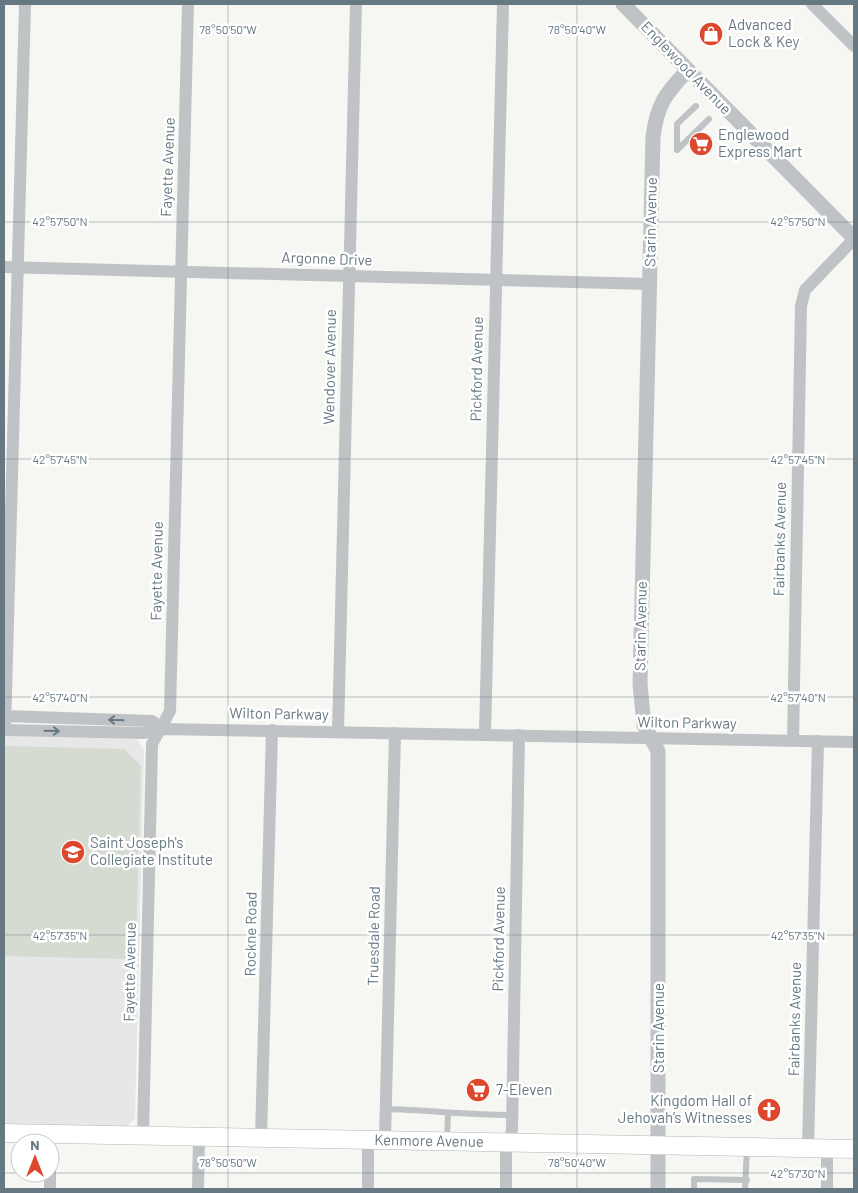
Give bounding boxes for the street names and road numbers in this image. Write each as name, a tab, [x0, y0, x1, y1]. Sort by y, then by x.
street label: Englewood Avenue	[638, 17, 736, 118]
street label: Fayette Avenue	[156, 117, 178, 217]
street label: Starin Avenue	[640, 177, 660, 267]
street label: Argonne Drive	[281, 247, 373, 269]
street label: Wendover Avenue	[319, 309, 339, 425]
street label: Pickford Avenue	[466, 316, 486, 422]
street label: Fairbanks Avenue	[769, 482, 789, 596]
street label: Fayette Avenue	[146, 521, 166, 621]
street label: Starin Avenue	[630, 581, 650, 671]
street label: Wilton Parkway	[229, 703, 329, 723]
street label: Wilton Parkway	[637, 712, 737, 732]
street label: Truesdale Road	[363, 886, 383, 986]
street label: Pickford Avenue	[488, 886, 508, 992]
street label: Rockne Road	[240, 891, 260, 977]
street label: Fayette Avenue	[119, 922, 139, 1022]
street label: Fairbanks Avenue	[784, 962, 804, 1076]
street label: Starin Avenue	[649, 983, 667, 1073]
street label: Kenmore Avenue	[374, 1130, 484, 1150]

